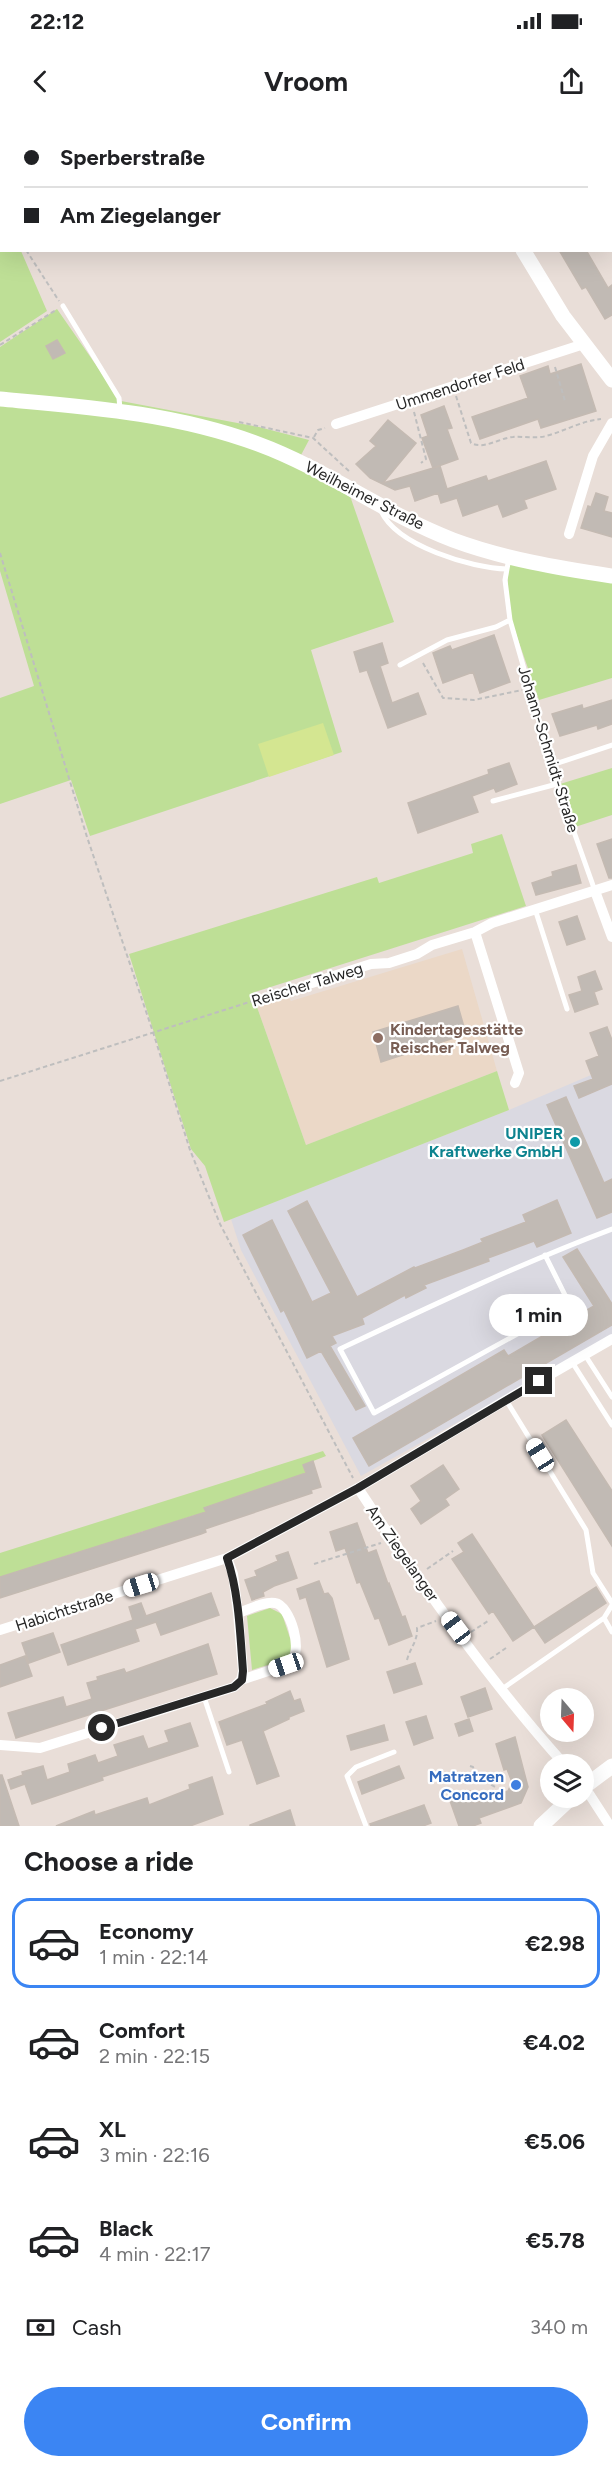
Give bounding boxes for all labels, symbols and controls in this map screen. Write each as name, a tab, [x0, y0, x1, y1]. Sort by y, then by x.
text: 22:12	[30, 8, 84, 35]
icon: back	[24, 65, 57, 98]
text: Vroom	[264, 65, 348, 98]
icon: share	[555, 65, 588, 98]
text: Sperberstraße	[60, 144, 205, 171]
text: Am Ziegelanger	[60, 202, 221, 229]
street label: Ummendorfer Feld	[393, 355, 527, 414]
street label: Weilheimer Straße	[302, 457, 428, 534]
street label: Johann-Schmidt-Straße	[514, 664, 583, 835]
street label: Reischer Talweg	[249, 958, 365, 1010]
place label: Kindertagesstätte Reischer Talweg	[390, 1020, 523, 1057]
marker: Kindertagesstätte Reischer Talweg	[371, 1031, 385, 1045]
place label: UNIPER Kraftwerke GmbH	[429, 1124, 563, 1161]
marker: UNIPER Kraftwerke GmbH	[568, 1135, 582, 1149]
callout: 1 min	[490, 1294, 588, 1336]
text: 1 min	[515, 1303, 562, 1327]
route end	[525, 1367, 552, 1394]
car	[523, 1435, 557, 1475]
street label: Am Ziegelanger	[362, 1501, 443, 1606]
car	[121, 1571, 161, 1599]
street label: Habichtstraße	[13, 1586, 116, 1635]
car	[438, 1608, 474, 1648]
car	[266, 1651, 306, 1679]
north arrow	[540, 1688, 594, 1742]
map controls	[540, 1688, 594, 1808]
route start	[88, 1714, 115, 1741]
button: layers	[540, 1754, 594, 1808]
place label: Matratzen Concord	[429, 1767, 504, 1804]
marker: Matratzen Concord	[509, 1778, 523, 1792]
text: Choose a ride	[24, 1845, 193, 1878]
icon: car	[27, 1916, 81, 1970]
text: Economy	[99, 1918, 194, 1945]
text: €2.98	[525, 1930, 585, 1957]
text: 1 min · 22:14	[99, 1945, 208, 1969]
icon: car	[27, 2015, 81, 2069]
text: Comfort	[99, 2017, 185, 2044]
text: €4.02	[523, 2029, 585, 2056]
text: 2 min · 22:15	[99, 2044, 210, 2068]
icon: car	[27, 2114, 81, 2168]
text: XL	[99, 2116, 126, 2143]
text: €5.06	[524, 2128, 585, 2155]
text: 3 min · 22:16	[99, 2143, 210, 2167]
icon: car	[27, 2213, 81, 2267]
text: Black	[99, 2215, 153, 2242]
text: €5.78	[526, 2227, 585, 2254]
text: 4 min · 22:17	[99, 2242, 211, 2266]
icon: cash	[24, 2311, 57, 2344]
text: Cash	[72, 2314, 122, 2341]
text: 340 m	[530, 2315, 588, 2339]
button: Confirm	[24, 2387, 588, 2456]

